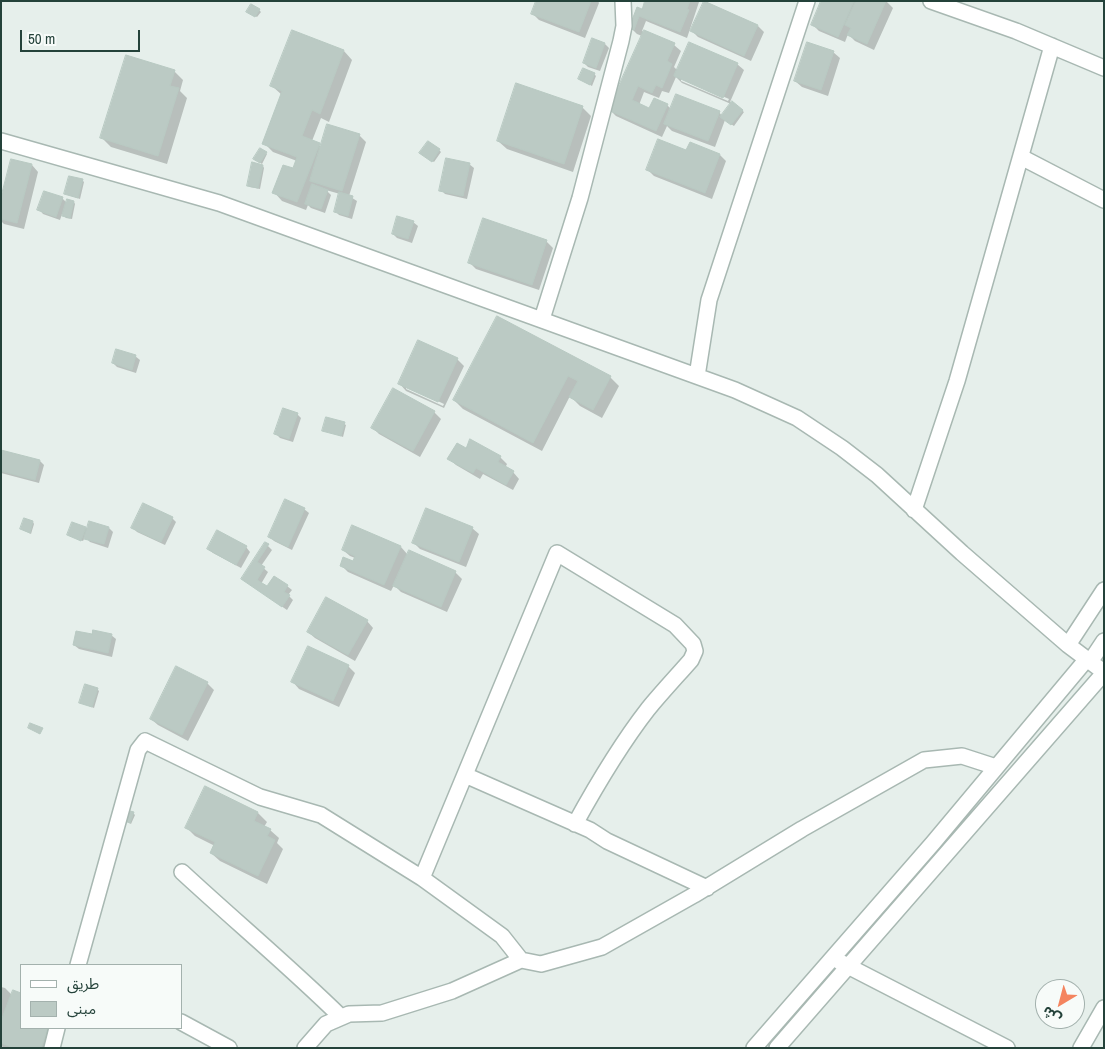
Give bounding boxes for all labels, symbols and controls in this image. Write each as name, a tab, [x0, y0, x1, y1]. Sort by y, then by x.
scale bar	[22, 20, 142, 52]
text: 50 m	[28, 28, 55, 49]
legend	[20, 964, 182, 1029]
text: طريق	[67, 973, 99, 994]
north arrow	[1035, 979, 1085, 1029]
text: مبنى	[67, 998, 96, 1019]
text: ش	[1038, 1002, 1065, 1028]

